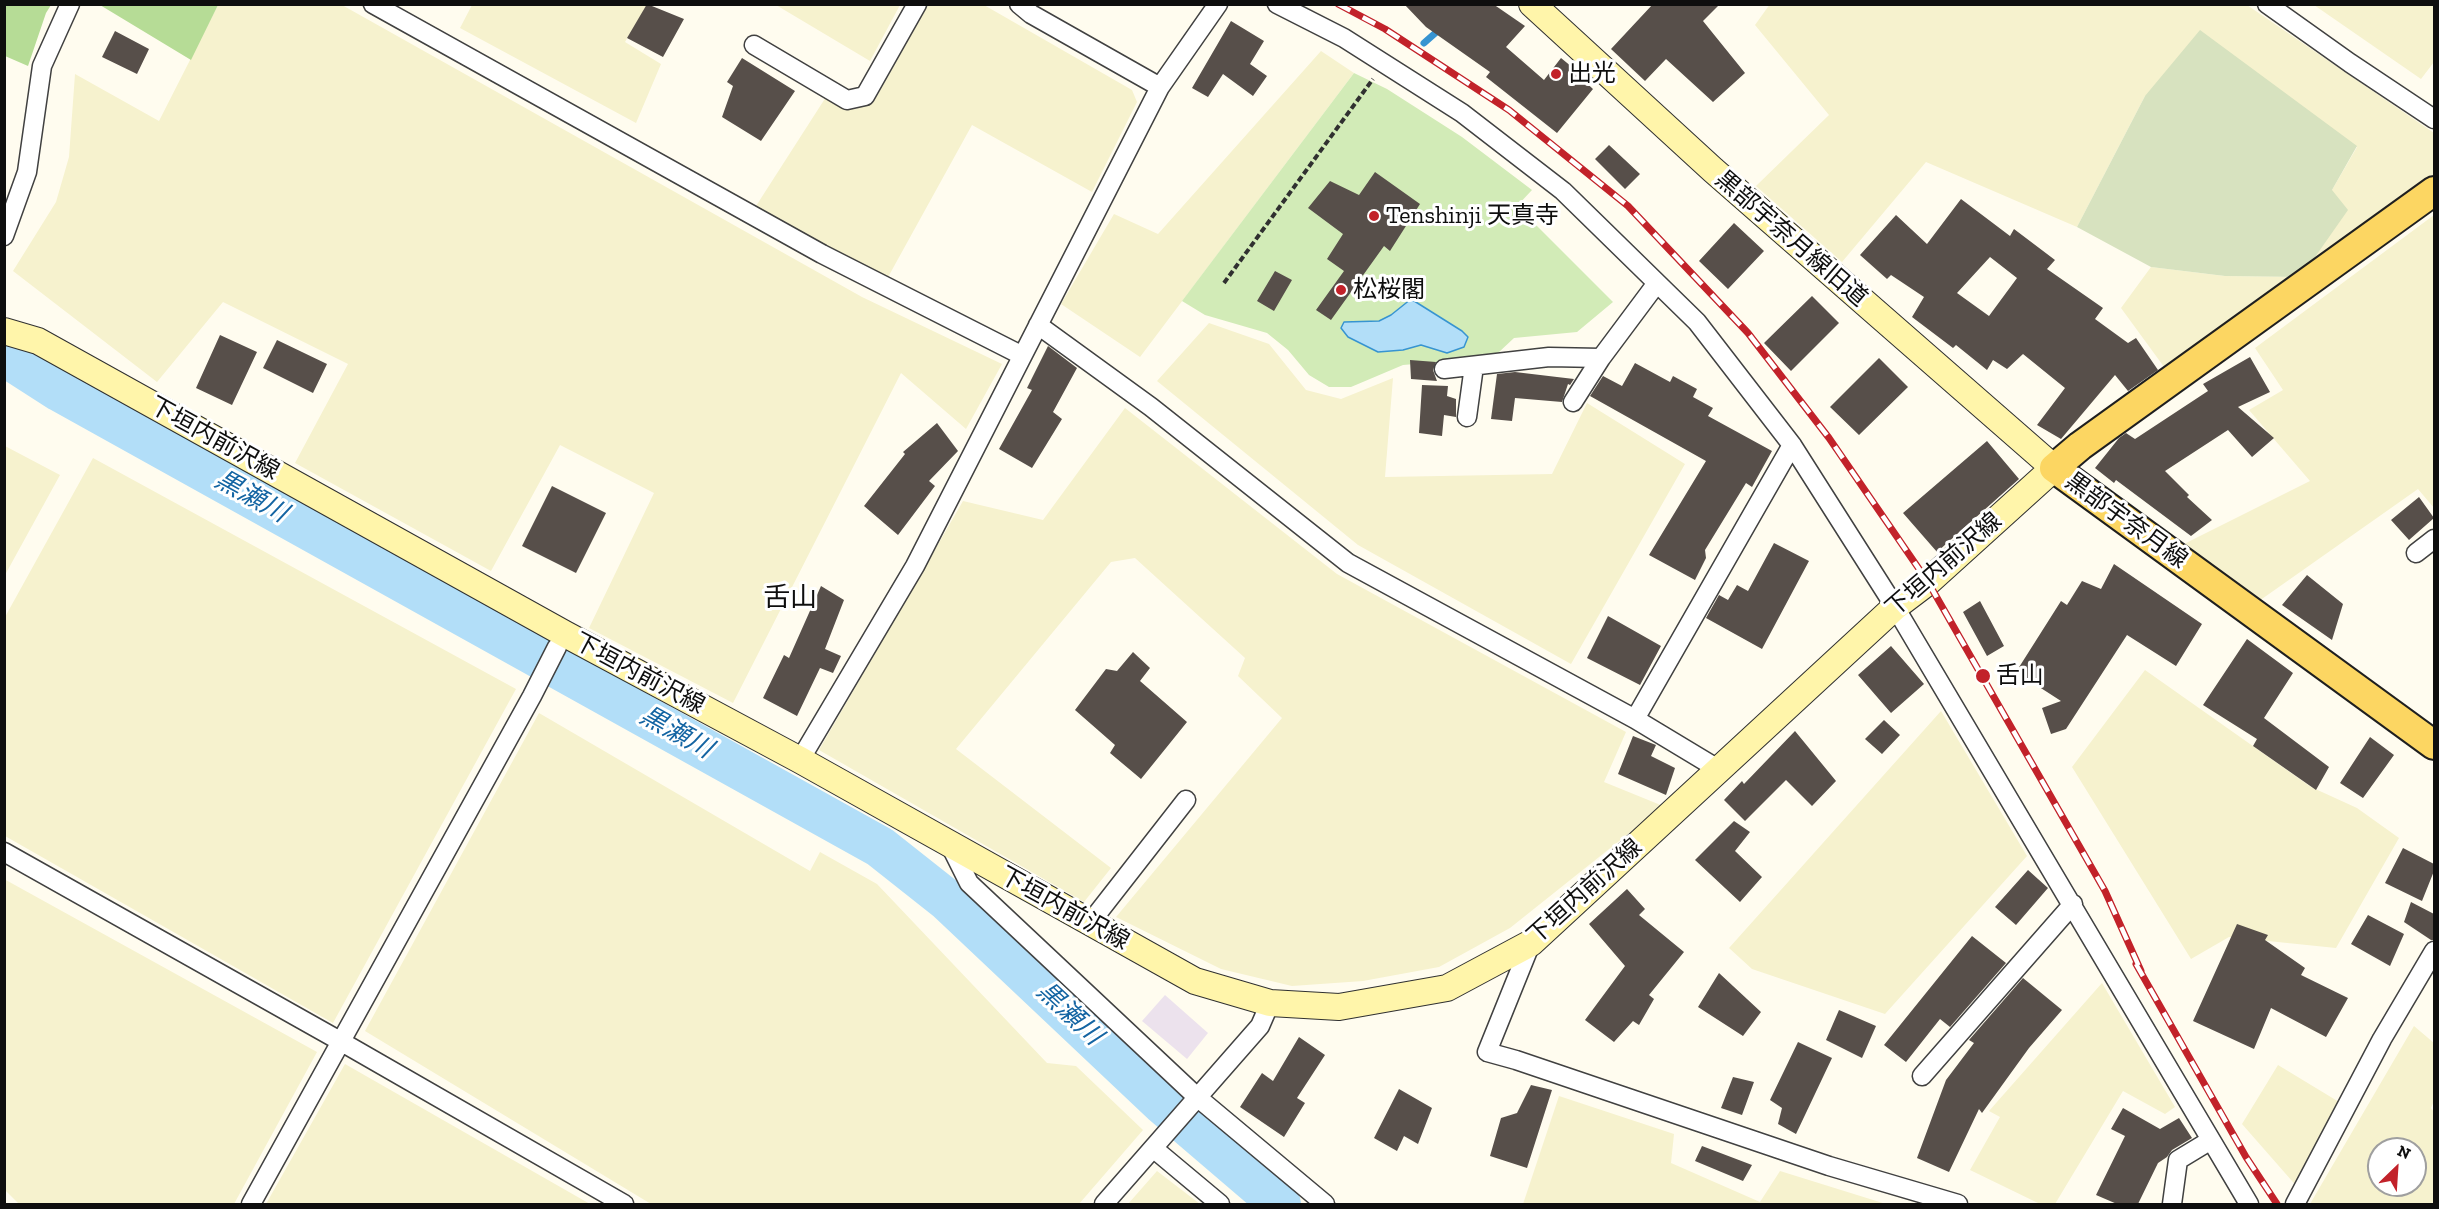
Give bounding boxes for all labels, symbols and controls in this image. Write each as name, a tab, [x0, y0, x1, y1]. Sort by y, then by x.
place label: 出光	[1568, 60, 1616, 88]
marker: 出光	[1549, 67, 1563, 81]
street label: 黒部宇奈月線旧道	[1709, 165, 1873, 313]
place label: Tenshinji 天真寺	[1386, 202, 1559, 230]
marker: Tenshinji 天真寺	[1367, 209, 1381, 223]
place label: 松桜閣	[1353, 276, 1425, 304]
marker: 松桜閣	[1334, 283, 1348, 297]
street label: 下垣内前沢線	[144, 391, 284, 487]
water label: 黒瀬川	[209, 464, 293, 530]
street label: 黒部宇奈月線	[2059, 467, 2193, 575]
street label: 下垣内前沢線	[1880, 507, 2008, 623]
district label: 舌山	[763, 582, 817, 614]
street label: 下垣内前沢線	[569, 627, 709, 721]
place label: 舌山	[1996, 662, 2044, 690]
marker: 舌山	[1974, 667, 1992, 685]
water label: 黒瀬川	[634, 700, 718, 766]
street label: 下垣内前沢線	[1522, 833, 1648, 951]
street label: 下垣内前沢線	[994, 861, 1134, 957]
water label: 黒瀬川	[1030, 976, 1108, 1052]
north arrow	[2367, 1137, 2427, 1197]
text: N	[2394, 1141, 2413, 1163]

